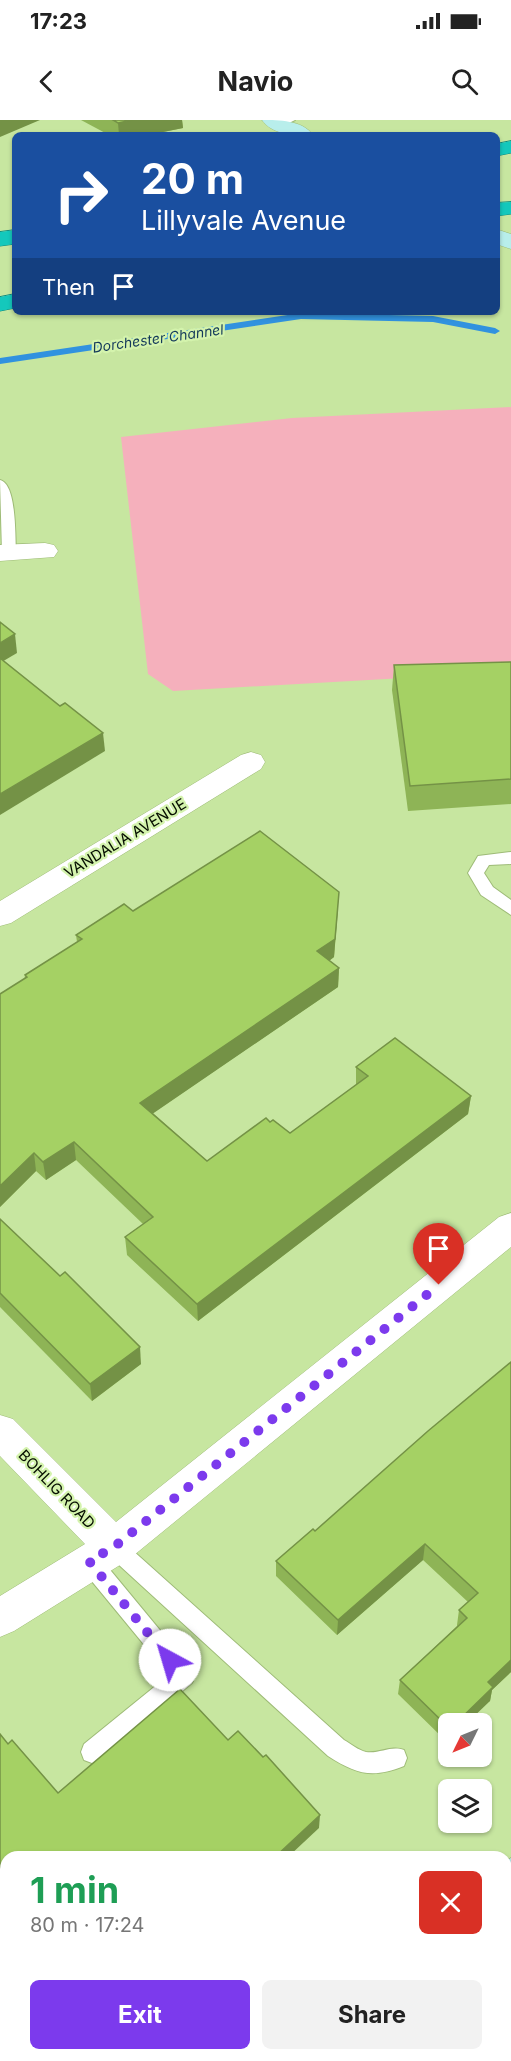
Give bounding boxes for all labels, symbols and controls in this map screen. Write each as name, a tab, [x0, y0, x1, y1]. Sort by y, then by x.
text: 17:23	[30, 8, 87, 34]
icon: back	[30, 65, 63, 98]
text: Navio	[218, 65, 293, 98]
icon: search	[448, 65, 481, 98]
text: 20 m	[141, 153, 244, 204]
icon: right	[42, 156, 120, 234]
text: Lillyvale Avenue	[141, 204, 346, 237]
icon: arrive	[107, 270, 140, 303]
text: Then	[42, 274, 95, 300]
water label: Dorchester Channel	[91, 320, 225, 356]
street label: VANDALIA AVENUE	[61, 794, 189, 882]
pin	[413, 1223, 464, 1285]
icon: arrive	[422, 1232, 455, 1265]
street label: BOHLIG ROAD	[15, 1446, 99, 1532]
position arrow	[138, 1628, 202, 1692]
north arrow	[438, 1713, 492, 1767]
map controls	[438, 1713, 492, 1833]
button: layers	[438, 1779, 492, 1833]
text: 1 min	[30, 1868, 119, 1912]
button: close	[419, 1871, 482, 1934]
text: 80 m · 17:24	[30, 1913, 145, 1937]
button: Exit	[30, 1980, 250, 2049]
button: Share	[262, 1980, 482, 2049]

